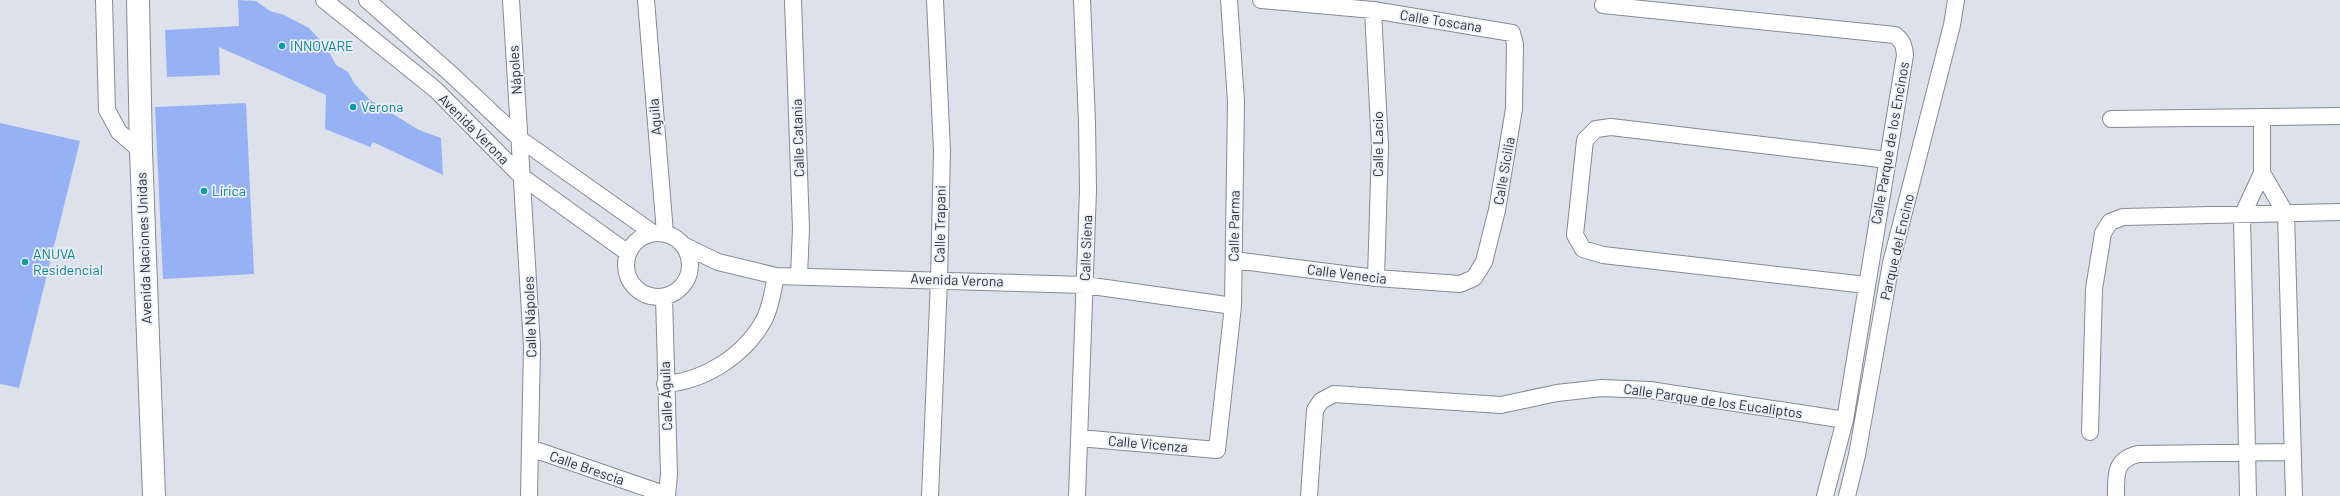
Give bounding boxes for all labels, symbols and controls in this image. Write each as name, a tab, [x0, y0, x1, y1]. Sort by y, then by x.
street label: Calle Toscana	[1399, 6, 1483, 35]
place label: INNOVARE	[290, 37, 353, 54]
marker: INNOVARE	[277, 41, 287, 51]
street label: Nápoles	[504, 45, 525, 95]
street label: Calle Parque de los Encinos	[1867, 60, 1912, 226]
street label: Avenida Verona	[435, 90, 513, 168]
place label: Verona	[361, 98, 403, 115]
street label: Aguila	[644, 98, 665, 136]
street label: Calle Catania	[788, 99, 807, 177]
marker: Verona	[348, 102, 358, 112]
street label: Calle Lacio	[1369, 111, 1386, 177]
street label: Calle Sicilia	[1489, 136, 1518, 206]
street label: Avenida Naciones Unidas	[132, 172, 155, 324]
place label: Lírica	[212, 182, 246, 199]
street label: Calle Trapani	[930, 185, 949, 263]
marker: Lírica	[199, 186, 209, 196]
street label: Calle Parma	[1224, 190, 1243, 262]
street label: Parque del Encino	[1876, 192, 1917, 302]
street label: Calle Siena	[1076, 215, 1095, 281]
place label: ANUVA Residencial	[33, 245, 103, 278]
marker: ANUVA Residencial	[20, 257, 30, 267]
street label: Calle Venecia	[1306, 260, 1388, 287]
street label: Avenida Verona	[910, 269, 1004, 290]
street label: Calle Nápoles	[520, 276, 539, 358]
street label: Calle Águila	[656, 361, 675, 431]
street label: Calle Parque de los Eucaliptos	[1622, 380, 1804, 422]
street label: Calle Vicenza	[1108, 432, 1188, 455]
street label: Calle Brescia	[547, 447, 627, 488]

